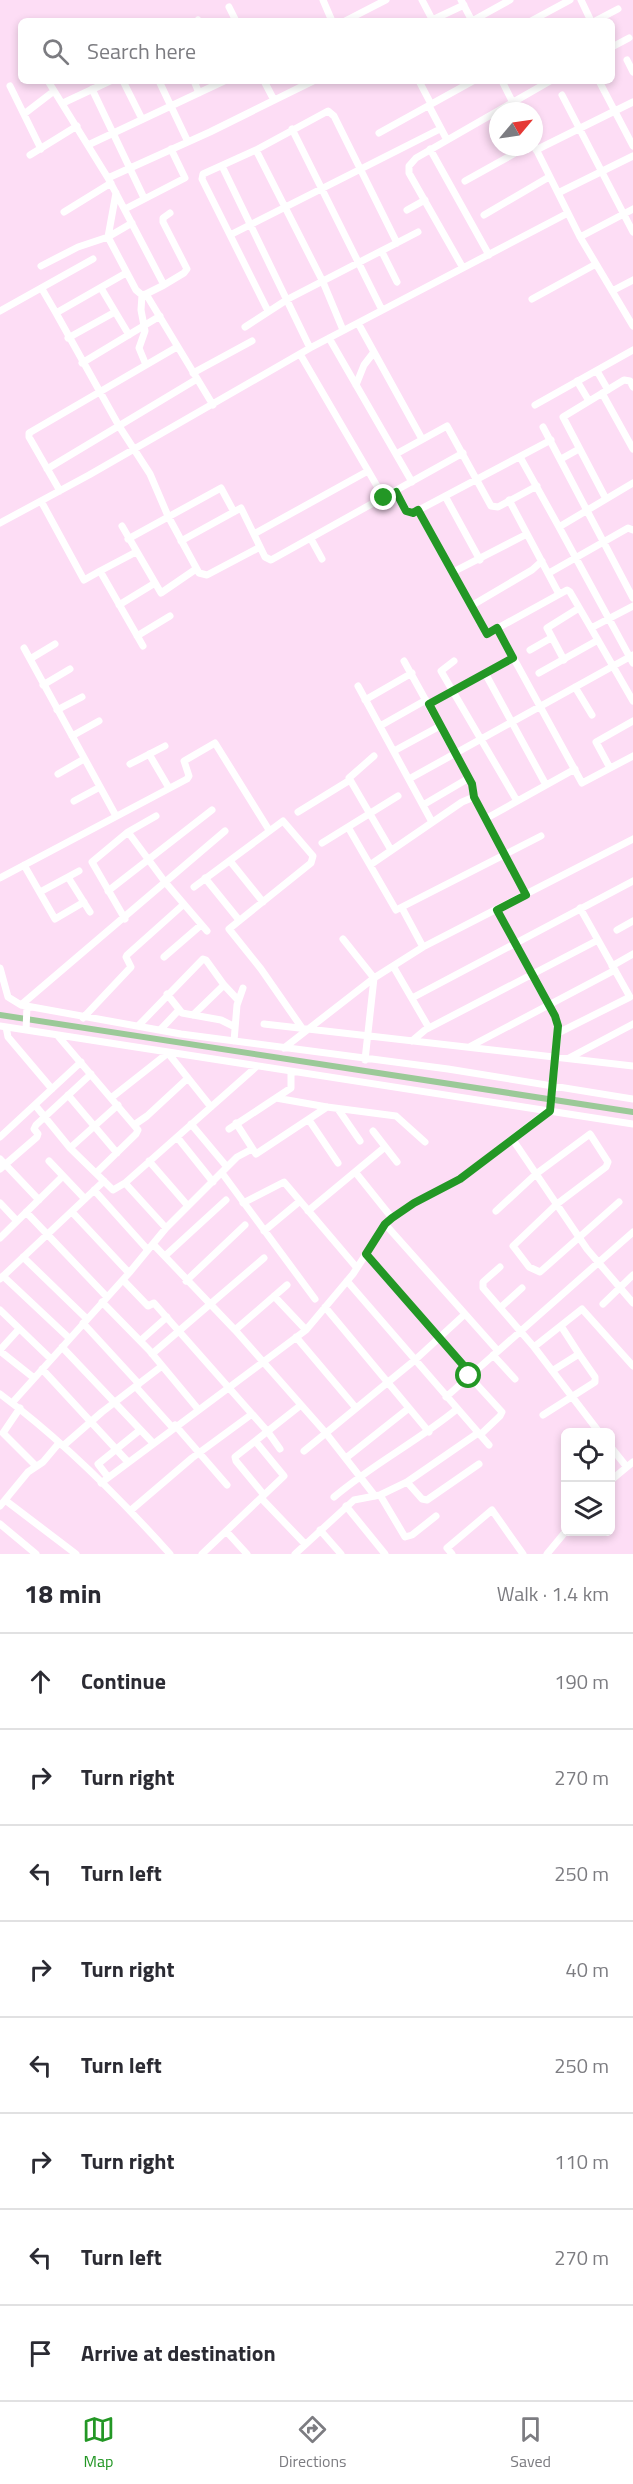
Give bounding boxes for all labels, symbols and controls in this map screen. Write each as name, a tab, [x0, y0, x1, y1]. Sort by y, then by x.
search box	[18, 18, 615, 84]
text: Search here	[87, 34, 196, 68]
icon: search	[39, 35, 72, 68]
north arrow	[489, 102, 543, 156]
route end	[370, 484, 396, 510]
route start	[455, 1362, 481, 1388]
map controls	[561, 1428, 615, 1536]
button: locate	[561, 1428, 615, 1482]
button: layers	[561, 1482, 615, 1536]
text: 18 min	[24, 1574, 102, 1613]
text: Walk · 1.4 km	[497, 1578, 609, 1609]
text: Continue	[81, 1664, 166, 1698]
icon: ahead	[24, 1665, 57, 1698]
text: 190 m	[554, 1666, 609, 1697]
text: Turn right	[81, 1760, 175, 1794]
icon: right	[24, 1761, 57, 1794]
text: 270 m	[554, 1762, 609, 1793]
text: Turn left	[81, 1856, 162, 1890]
icon: left	[24, 1857, 57, 1890]
text: 250 m	[554, 1858, 609, 1889]
text: Turn right	[81, 1952, 175, 1986]
icon: right	[24, 1953, 57, 1986]
text: 40 m	[565, 1954, 609, 1985]
text: Turn left	[81, 2048, 162, 2082]
icon: left	[24, 2049, 57, 2082]
text: 250 m	[554, 2050, 609, 2081]
text: Turn right	[81, 2144, 175, 2178]
icon: right	[24, 2145, 57, 2178]
text: 110 m	[554, 2146, 609, 2177]
text: Turn left	[81, 2240, 162, 2274]
icon: left	[24, 2241, 57, 2274]
text: 270 m	[554, 2242, 609, 2273]
text: Arrive at destination	[81, 2336, 276, 2370]
icon: arrive	[24, 2337, 57, 2370]
tab: Map	[82, 2413, 115, 2473]
tab: Directions	[279, 2413, 347, 2473]
tab: Saved	[510, 2413, 551, 2473]

